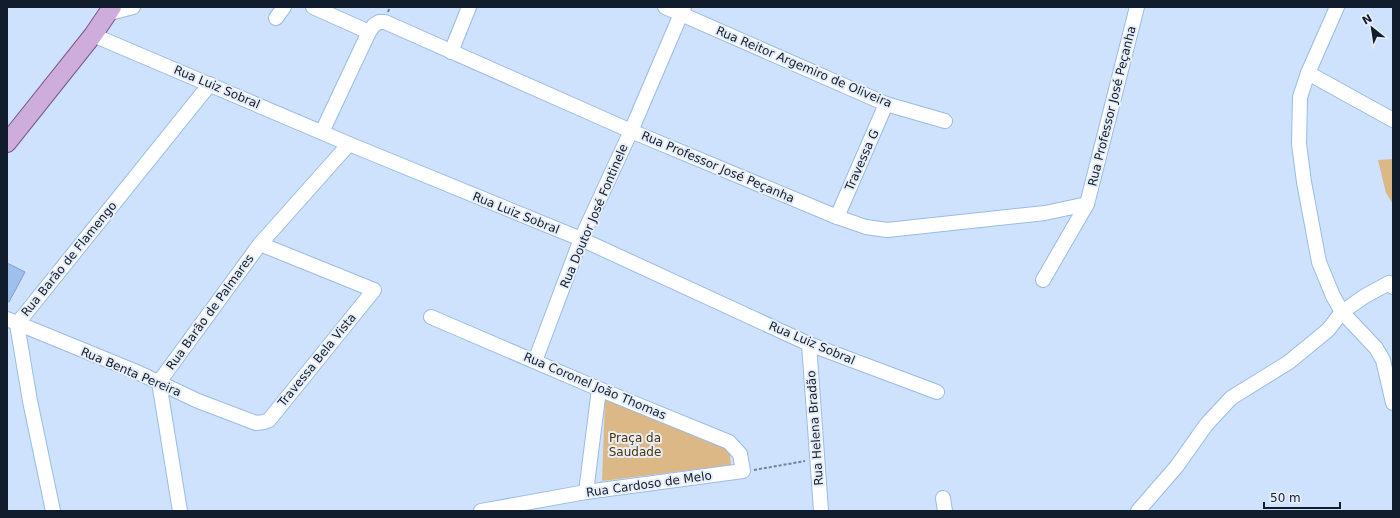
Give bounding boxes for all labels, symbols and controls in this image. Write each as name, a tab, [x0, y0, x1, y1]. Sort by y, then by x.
north arrow	[1352, 8, 1392, 48]
text: N	[1360, 12, 1374, 28]
street label: Rua Reitor Argemiro de Oliveira	[714, 23, 894, 111]
street label: Rua Professor José Peçanha	[1085, 24, 1139, 188]
street label: Rua Luiz Sobral	[172, 63, 262, 111]
street label: Travessa G	[842, 127, 882, 194]
street label: Rua Professor José Peçanha	[639, 128, 797, 206]
street label: Rua Doutor José Fontinele	[557, 142, 631, 290]
street label: Rua Luiz Sobral	[471, 189, 561, 237]
street label: Rua Barão de Flamengo	[18, 199, 120, 319]
street label: Rua Barão de Palmares	[163, 252, 257, 372]
street label: Travessa Bela Vista	[275, 311, 359, 410]
street label: Rua Luiz Sobral	[767, 319, 857, 367]
street label: Rua Benta Pereira	[79, 345, 183, 399]
street label: Rua Coronel João Thomas	[522, 350, 668, 422]
street label: Rua Helena Bradão	[804, 370, 826, 486]
park label: Praça da Saudade	[609, 431, 661, 459]
street label: Rua Cardoso de Melo	[585, 468, 713, 500]
scale bar	[1264, 484, 1340, 510]
text: 50 m	[1270, 491, 1301, 505]

